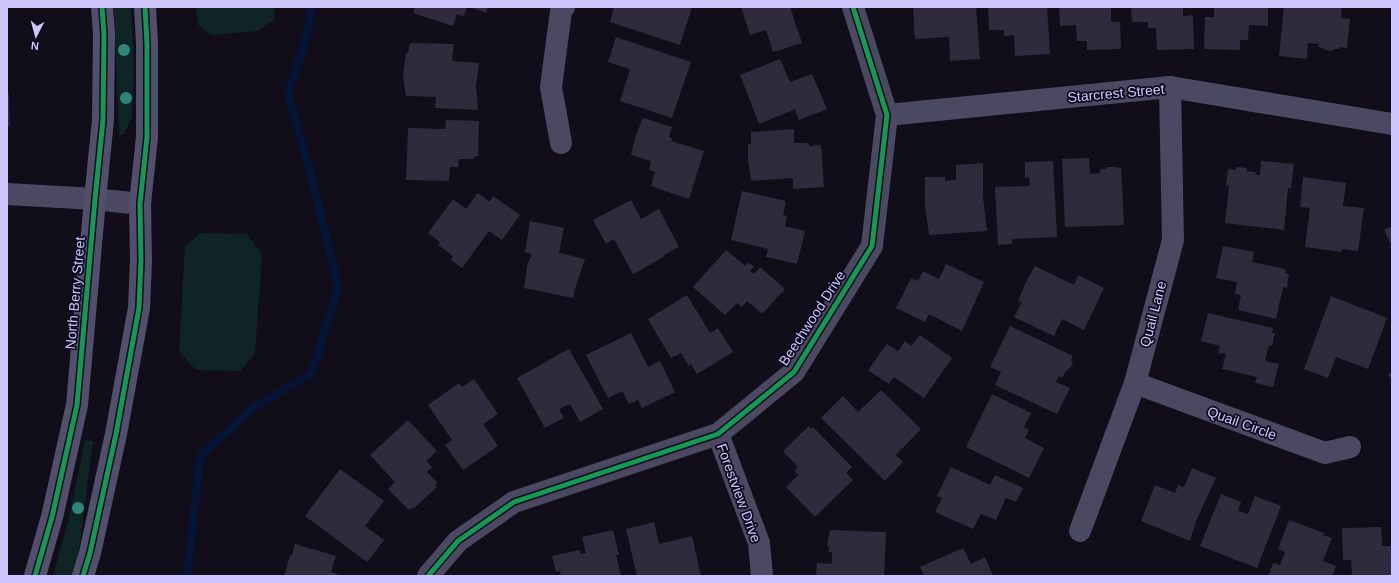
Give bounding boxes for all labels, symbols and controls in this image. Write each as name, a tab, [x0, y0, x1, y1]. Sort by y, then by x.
north arrow	[16, 16, 56, 56]
text: N	[30, 40, 40, 52]
street label: Starcrest Street	[1067, 81, 1165, 105]
street label: North Berry Street	[62, 236, 88, 350]
street label: Beechwood Drive	[775, 267, 849, 368]
street label: Quail Lane	[1137, 279, 1170, 349]
street label: Quail Circle	[1205, 403, 1279, 443]
street label: Forestview Drive	[714, 441, 764, 545]

